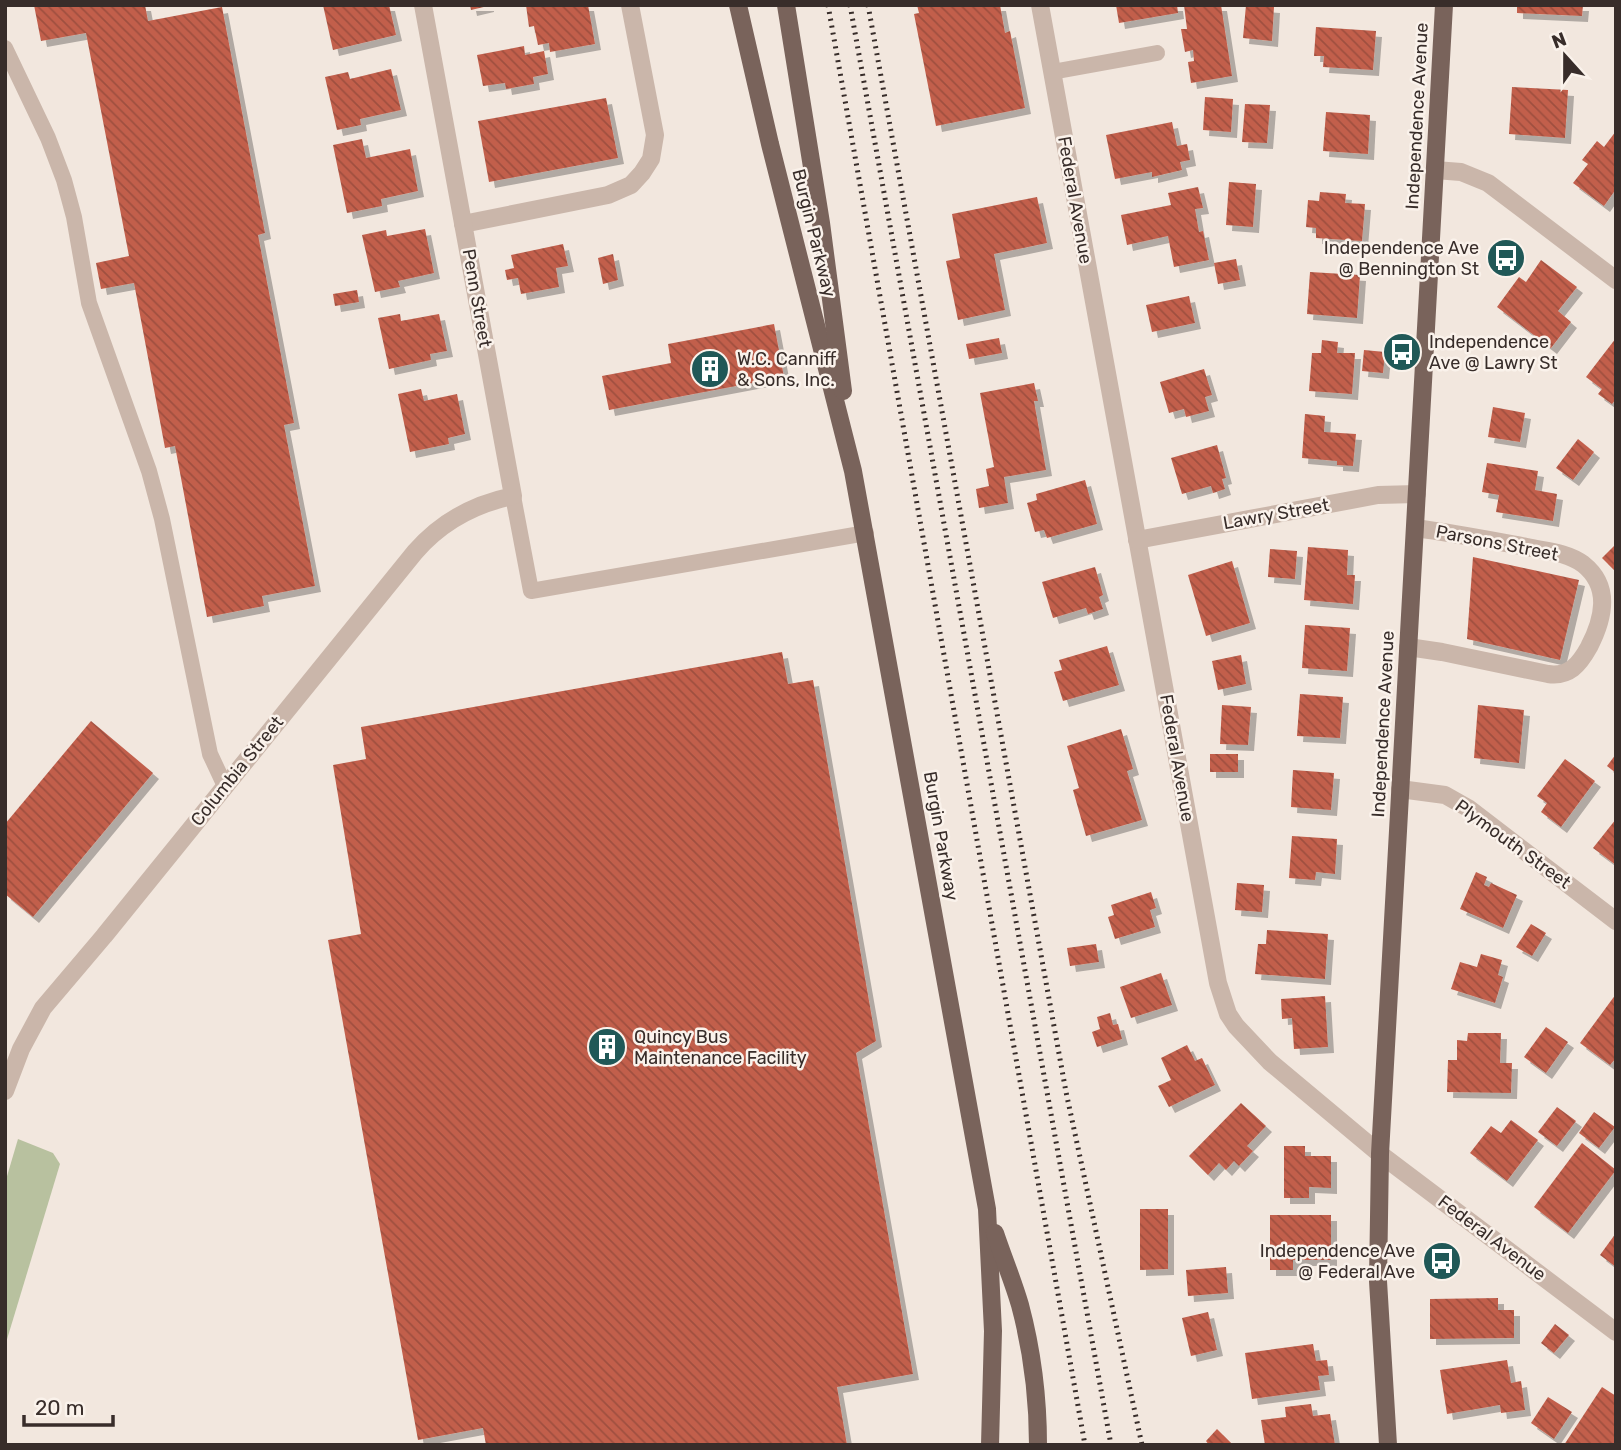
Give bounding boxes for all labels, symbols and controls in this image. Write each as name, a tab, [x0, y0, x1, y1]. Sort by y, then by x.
north arrow	[1530, 21, 1600, 91]
street label: Independence Avenue	[1401, 22, 1433, 210]
text: N	[1549, 27, 1570, 54]
street label: Federal Avenue	[1053, 134, 1097, 266]
street label: Burgin Parkway	[787, 167, 841, 299]
place label: Independence Ave @ Bennington St	[1324, 237, 1479, 280]
bus stop icon: Independence Ave @ Bennington St	[1485, 237, 1527, 279]
street label: Penn Street	[458, 247, 496, 349]
bus stop icon: Independence Ave @ Lawry St	[1381, 331, 1423, 373]
place label: Independence Ave @ Lawry St	[1429, 331, 1557, 374]
building icon: W.C. Canniff & Sons, Inc.	[689, 348, 731, 390]
place label: W.C. Canniff & Sons, Inc.	[737, 348, 837, 391]
street label: Lawry Street	[1221, 494, 1331, 534]
street label: Parsons Street	[1434, 520, 1560, 566]
street label: Independence Avenue	[1367, 630, 1399, 818]
street label: Federal Avenue	[1155, 692, 1199, 824]
street label: Columbia Street	[186, 712, 288, 830]
street label: Burgin Parkway	[919, 769, 963, 903]
street label: Plymouth Street	[1451, 795, 1575, 893]
building icon: Quincy Bus Maintenance Facility	[586, 1026, 628, 1068]
place label: Quincy Bus Maintenance Facility	[634, 1026, 807, 1069]
street label: Federal Avenue	[1434, 1190, 1550, 1286]
place label: Independence Ave @ Federal Ave	[1260, 1240, 1415, 1283]
bus stop icon: Independence Ave @ Federal Ave	[1421, 1240, 1463, 1282]
scale bar	[24, 1384, 114, 1428]
text: 20 m	[35, 1395, 84, 1420]

